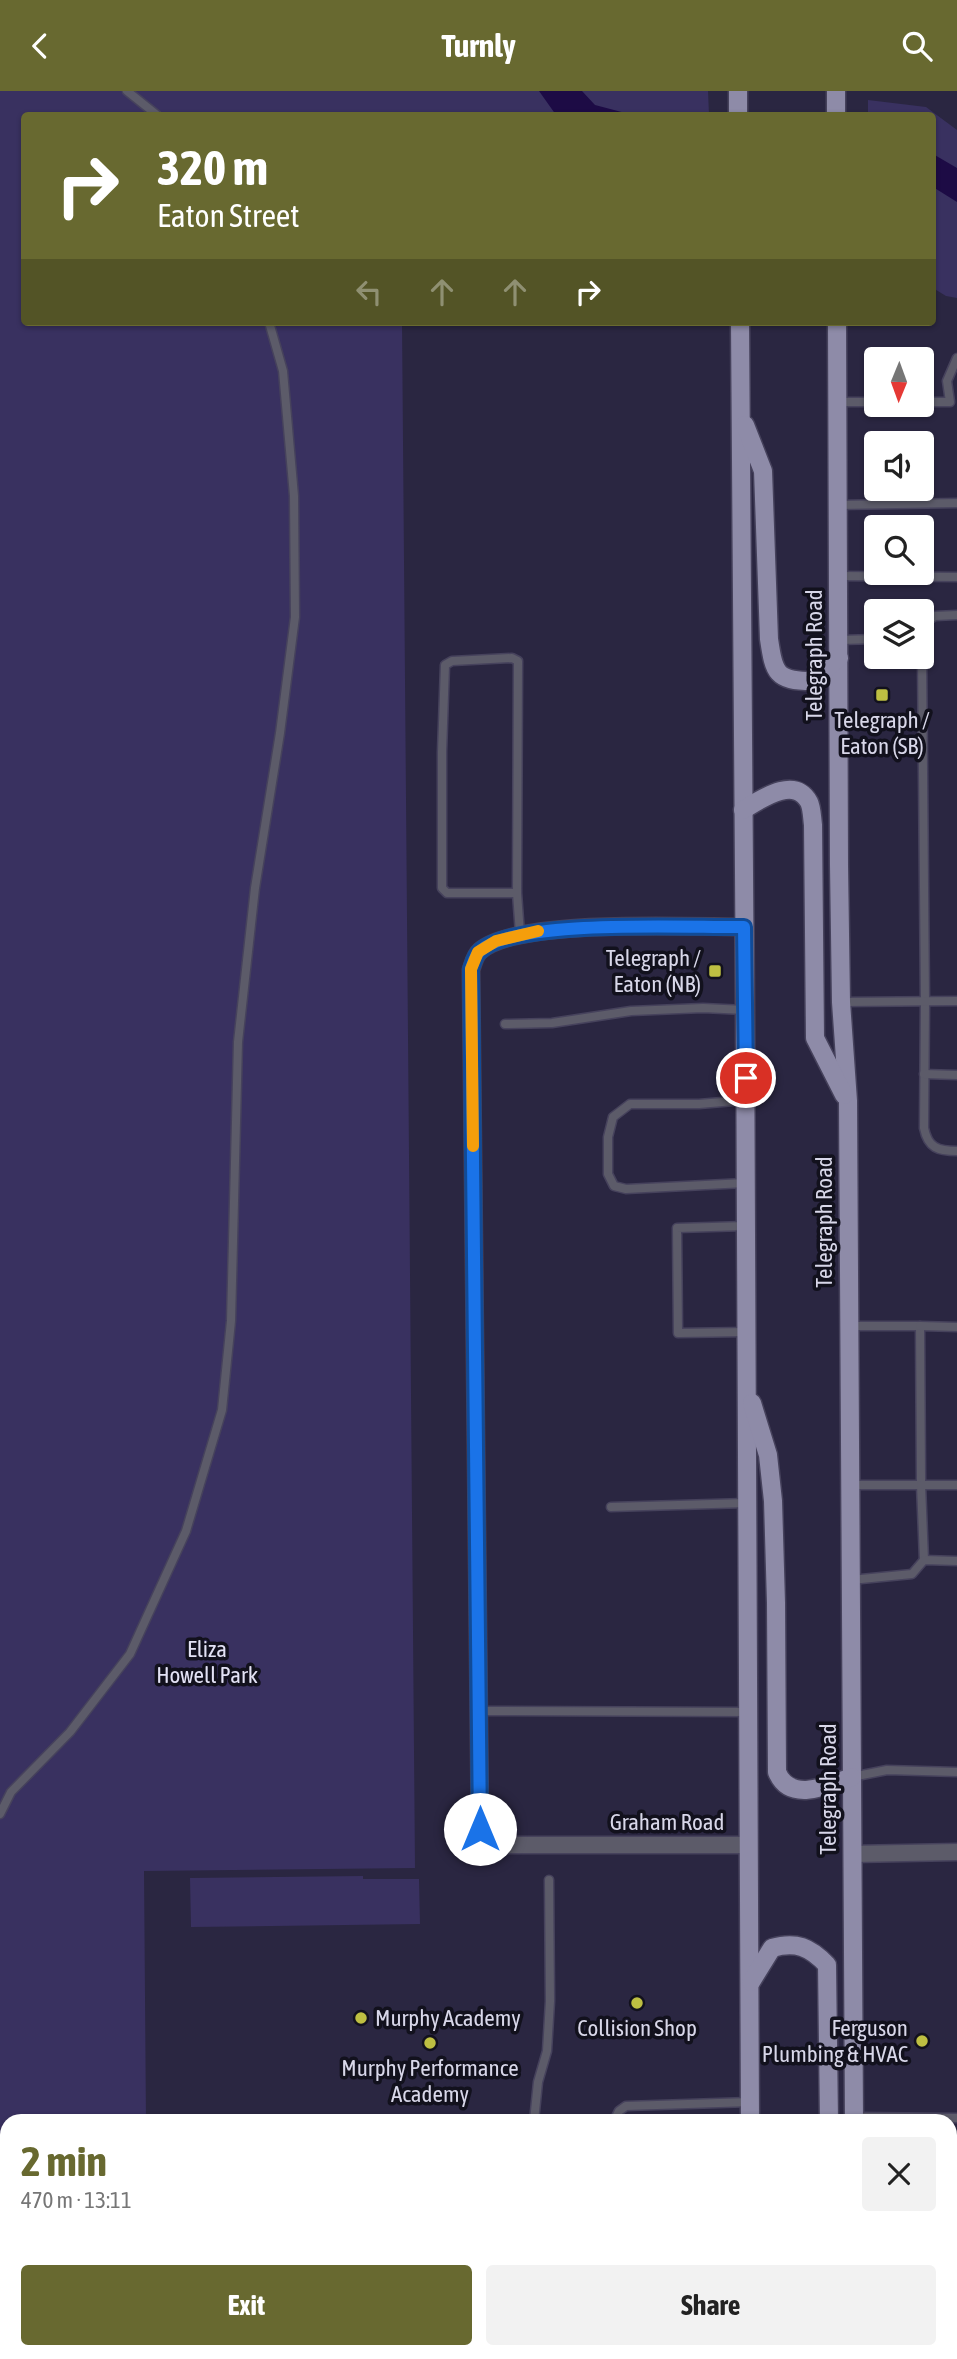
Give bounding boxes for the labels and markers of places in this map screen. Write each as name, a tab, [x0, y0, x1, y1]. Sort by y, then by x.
marker: Telegraph / Eaton (SB)	[874, 687, 890, 703]
place label: Telegraph / Eaton (SB)	[834, 707, 930, 759]
place label: Telegraph / Eaton (NB)	[606, 945, 701, 997]
marker: Telegraph / Eaton (NB)	[707, 963, 723, 979]
pin	[716, 1048, 776, 1108]
marker: Collision Shop	[629, 1995, 645, 2011]
place label: Murphy Academy	[375, 2005, 521, 2031]
marker: Murphy Academy	[353, 2010, 369, 2026]
place label: Collision Shop	[577, 2015, 697, 2041]
place label: Ferguson Plumbing & HVAC	[762, 2015, 908, 2067]
marker: Ferguson Plumbing & HVAC	[914, 2033, 930, 2049]
marker: Murphy Performance Academy	[422, 2035, 438, 2051]
place label: Murphy Performance Academy	[341, 2055, 519, 2107]

